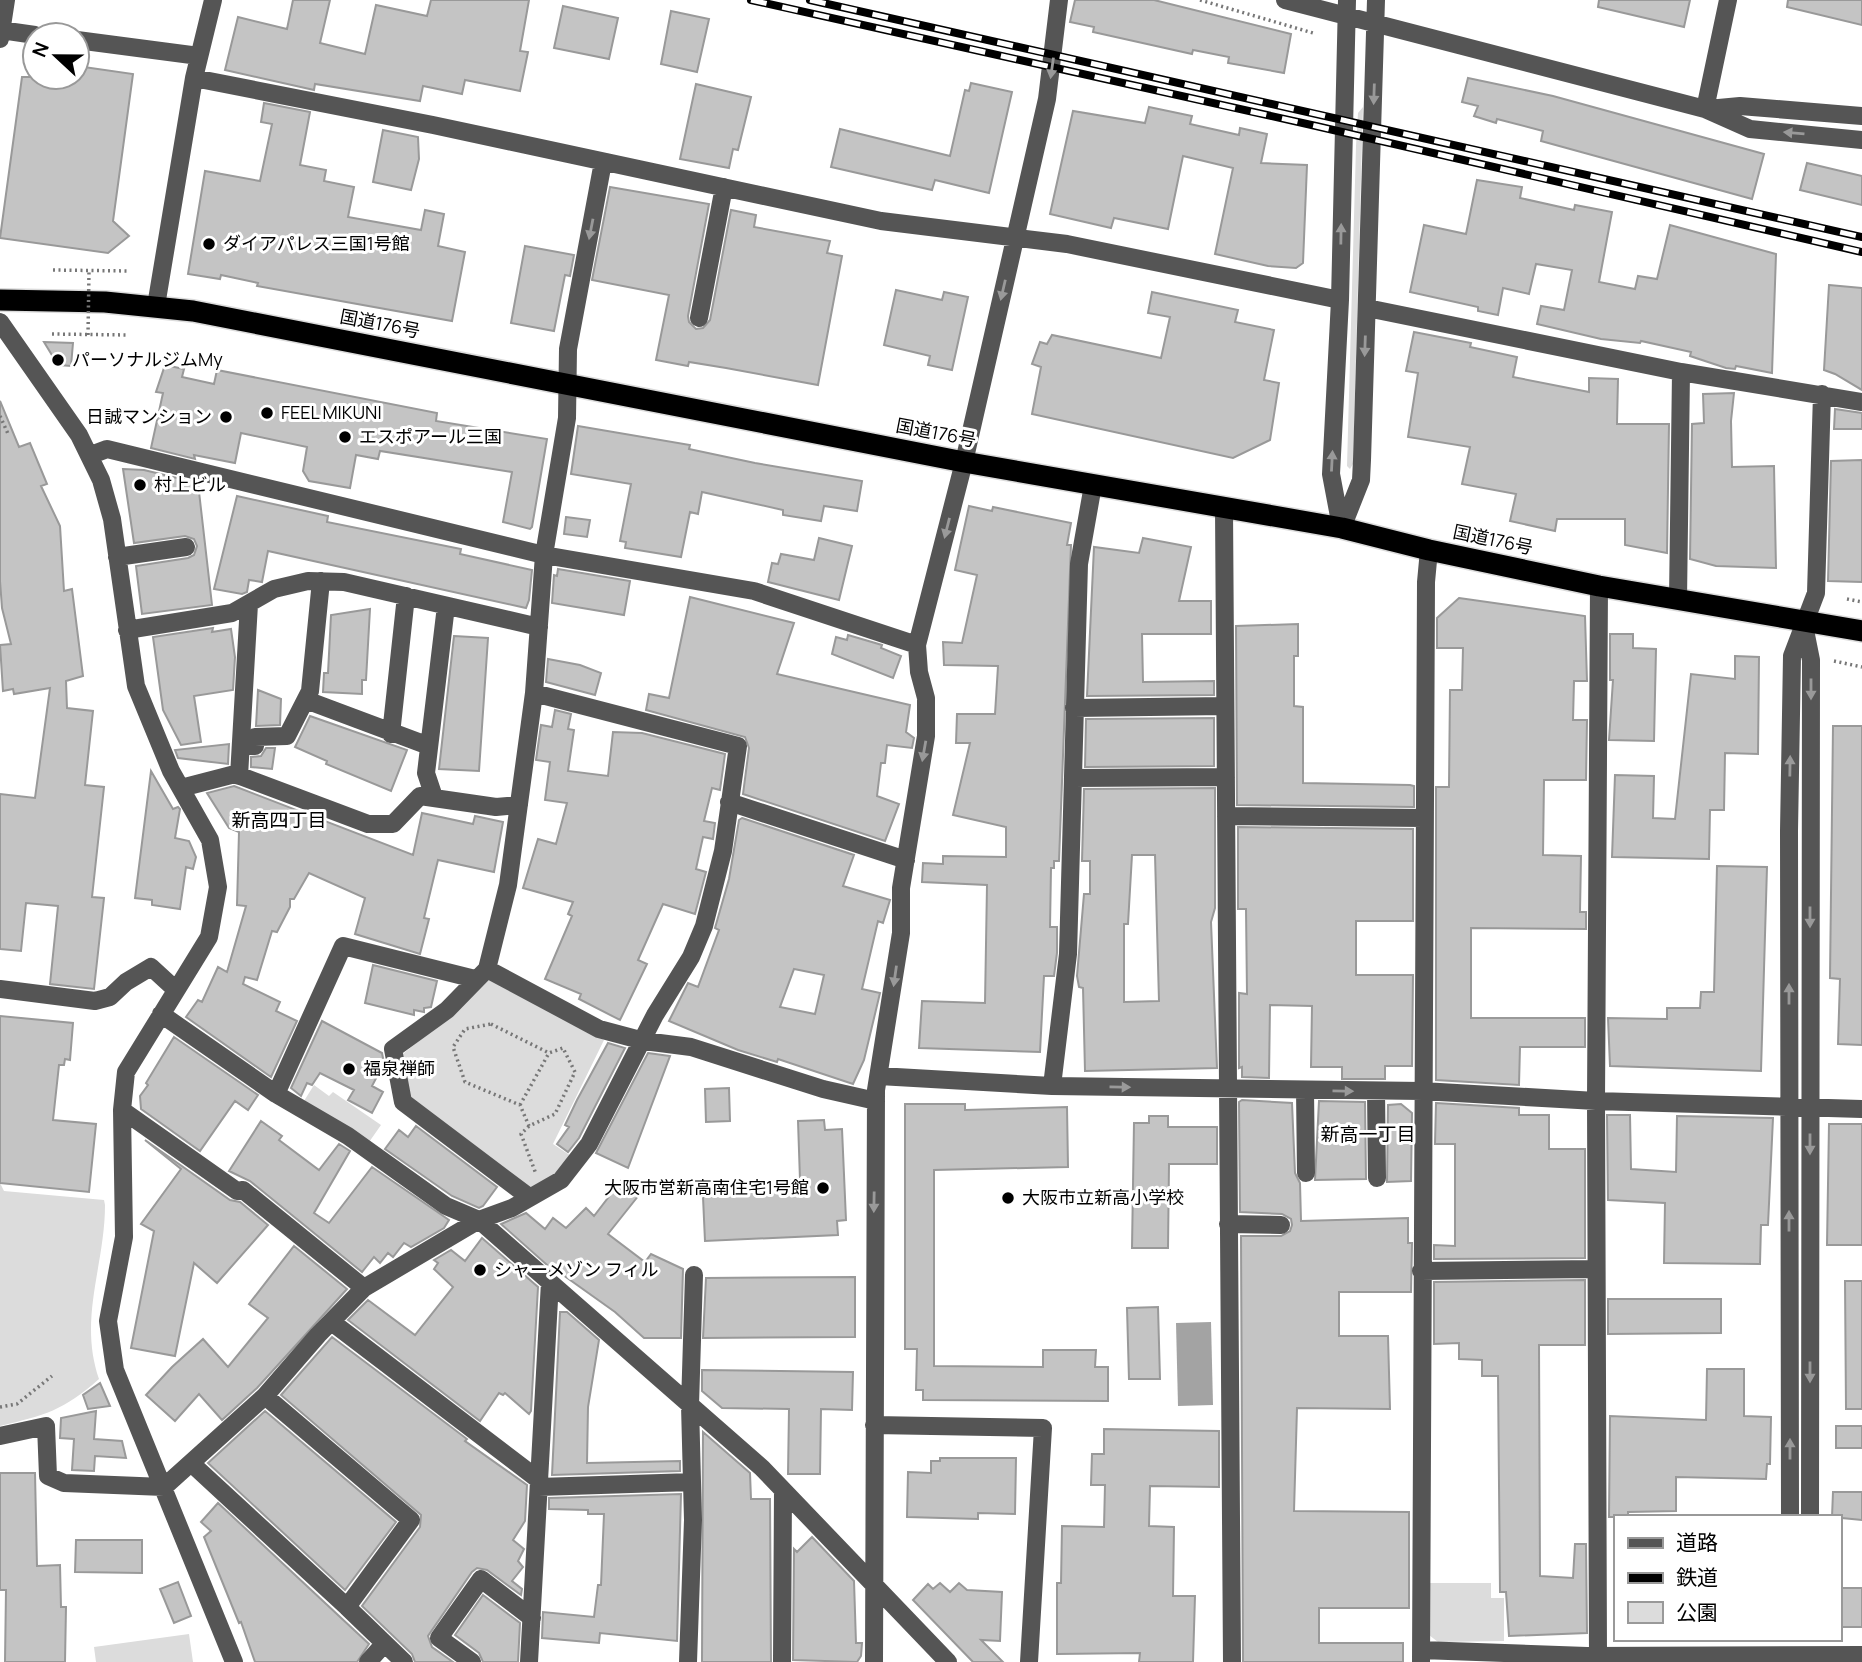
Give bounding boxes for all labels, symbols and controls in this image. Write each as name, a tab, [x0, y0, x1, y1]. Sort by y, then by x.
north arrow	[21, 21, 91, 91]
text: N	[26, 38, 55, 61]
one-way arrow	[1046, 57, 1057, 79]
one-way arrow	[1368, 83, 1379, 105]
one-way arrow	[1783, 128, 1805, 139]
one-way arrow	[585, 218, 596, 240]
one-way arrow	[1335, 222, 1347, 244]
place label: ダイアパレス三国1号館	[223, 231, 410, 255]
marker: ダイアパレス三国1号館	[201, 236, 217, 252]
one-way arrow	[998, 279, 1009, 301]
street label: 国道176号	[338, 303, 422, 343]
one-way arrow	[1360, 335, 1371, 357]
place label: パーソナルジムMy	[72, 347, 223, 371]
marker: パーソナルジムMy	[50, 352, 66, 368]
place label: FEEL MIKUNI	[281, 400, 382, 424]
place label: 日誠マンション	[86, 404, 212, 428]
marker: FEEL MIKUNI	[259, 405, 275, 421]
marker: 日誠マンション	[218, 409, 234, 425]
street label: 国道176号	[894, 412, 978, 452]
place label: エスポアール三国	[359, 424, 502, 448]
marker: エスポアール三国	[337, 429, 353, 445]
one-way arrow	[1326, 450, 1337, 472]
place label: 村上ビル	[154, 472, 226, 496]
marker: 村上ビル	[132, 477, 148, 493]
one-way arrow	[941, 517, 952, 539]
street label: 国道176号	[1451, 519, 1535, 559]
one-way arrow	[1805, 679, 1817, 701]
one-way arrow	[918, 740, 929, 762]
one-way arrow	[1785, 755, 1796, 777]
district label: 新高四丁目	[231, 807, 327, 833]
one-way arrow	[1804, 906, 1816, 928]
one-way arrow	[889, 965, 900, 987]
one-way arrow	[1783, 982, 1795, 1004]
place label: 福泉禅師	[363, 1056, 435, 1080]
marker: 福泉禅師	[341, 1061, 357, 1077]
one-way arrow	[1109, 1082, 1131, 1093]
one-way arrow	[1333, 1085, 1355, 1097]
district label: 新高一丁目	[1320, 1121, 1416, 1147]
one-way arrow	[1804, 1134, 1816, 1156]
place label: 大阪市営新高南住宅1号館	[604, 1175, 809, 1199]
marker: 大阪市営新高南住宅1号館	[815, 1180, 831, 1196]
place label: 大阪市立新高小学校	[1022, 1185, 1184, 1209]
marker: 大阪市立新高小学校	[1000, 1190, 1016, 1206]
one-way arrow	[868, 1191, 880, 1213]
one-way arrow	[1783, 1210, 1795, 1232]
place label: シャーメゾン フィル	[494, 1257, 659, 1281]
marker: シャーメゾン フィル	[472, 1262, 488, 1278]
one-way arrow	[1804, 1361, 1816, 1383]
one-way arrow	[1784, 1437, 1796, 1459]
legend	[1614, 1515, 1841, 1641]
text: 道路	[1676, 1528, 1718, 1556]
text: 鉄道	[1676, 1563, 1718, 1591]
text: 公園	[1676, 1598, 1718, 1626]

